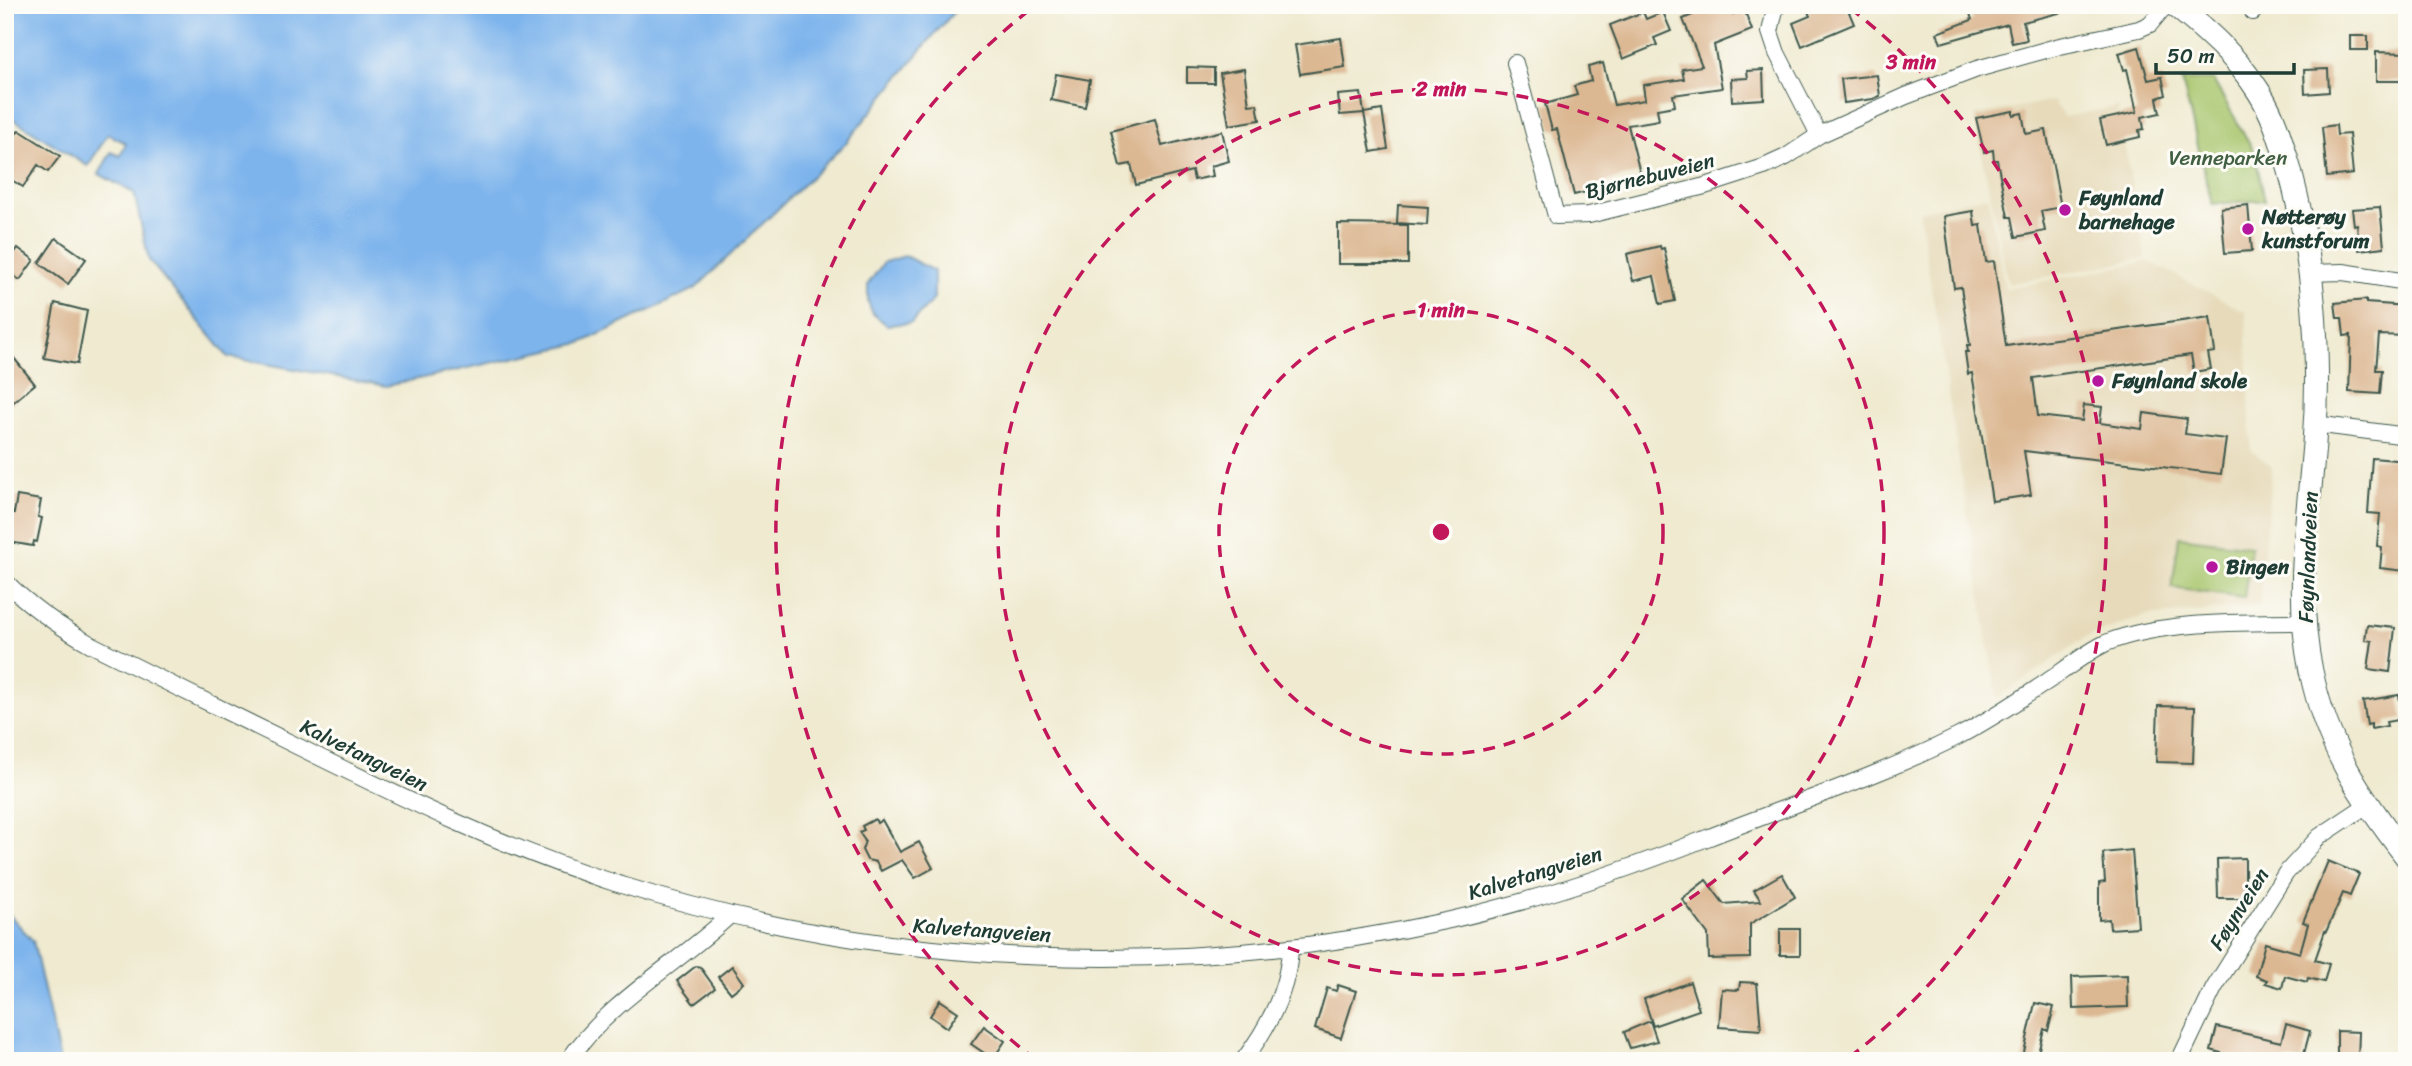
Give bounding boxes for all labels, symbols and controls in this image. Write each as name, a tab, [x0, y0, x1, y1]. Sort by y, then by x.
scale bar	[2156, 32, 2295, 76]
text: 50 m	[2167, 37, 2215, 75]
text: 3 min	[1885, 43, 1937, 81]
text: 2 min	[1415, 70, 1467, 108]
park label: Venneparken	[2169, 139, 2287, 177]
street label: Bjørnebuveien	[1581, 142, 1719, 210]
place label: Føynland barnehage	[2078, 179, 2175, 241]
place label: Nøtterøy kunstforum	[2261, 198, 2370, 260]
marker: Føynland barnehage	[2057, 202, 2073, 218]
marker: Nøtterøy kunstforum	[2240, 221, 2256, 237]
text: 1 min	[1417, 291, 1466, 329]
place label: Føynland skole	[2111, 362, 2248, 400]
marker: Føynland skole	[2090, 373, 2106, 389]
street label: Føynlandveien	[2287, 491, 2329, 623]
centre of rings	[1429, 520, 1453, 544]
place label: Bingen	[2226, 548, 2290, 586]
marker: Bingen	[2204, 559, 2220, 575]
street label: Kalvetangveien	[293, 708, 435, 802]
street label: Kalvetangveien	[1463, 835, 1607, 911]
street label: Føynveien	[2198, 860, 2280, 958]
street label: Kalvetangveien	[912, 906, 1052, 954]

